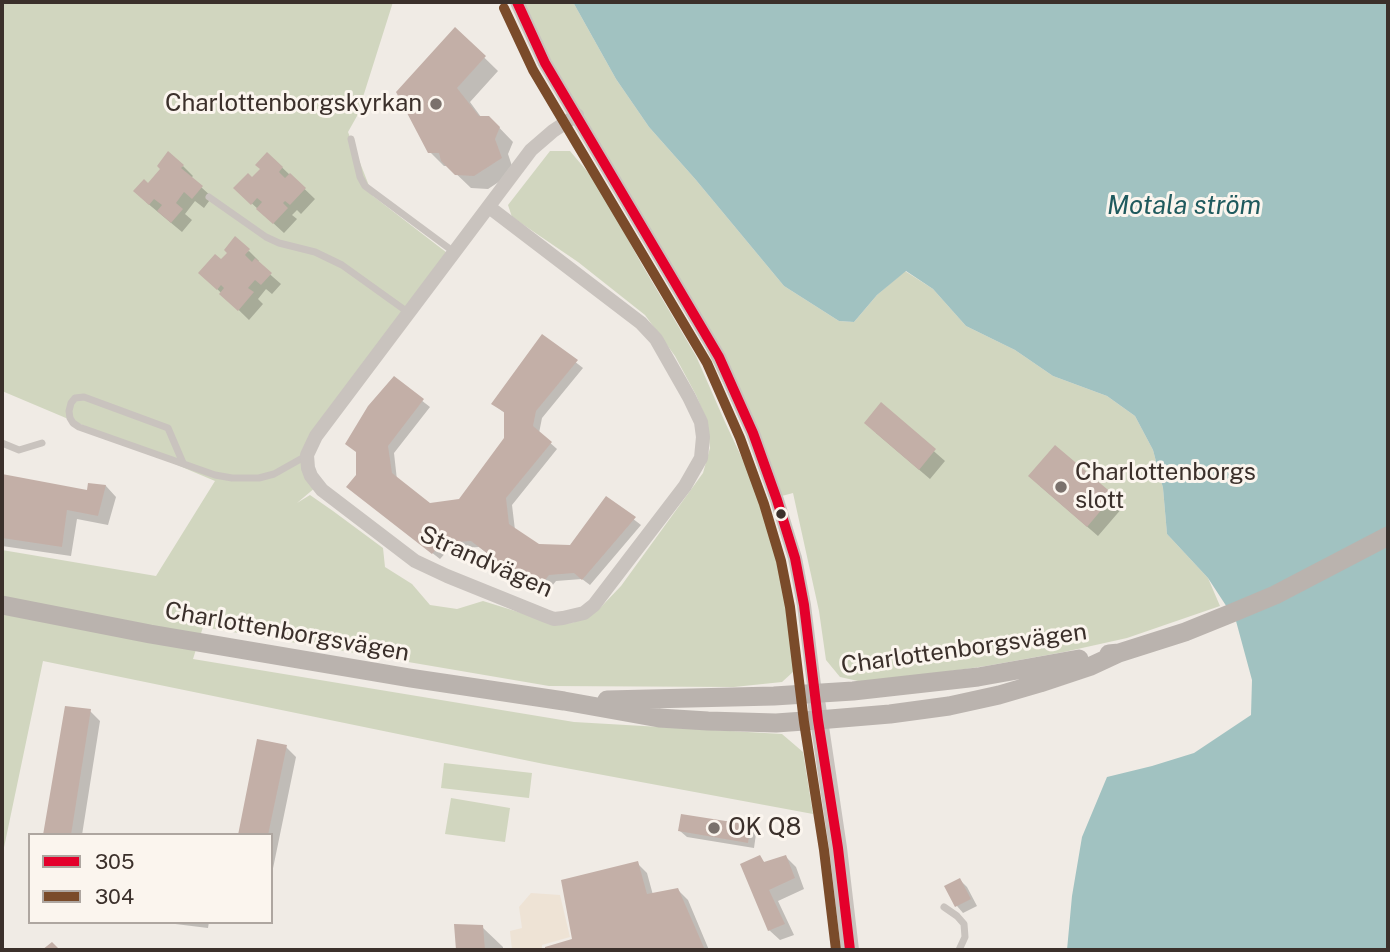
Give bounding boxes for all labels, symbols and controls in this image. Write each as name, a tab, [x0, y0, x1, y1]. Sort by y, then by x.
place label: Charlottenborgskyrkan	[165, 90, 422, 118]
marker: Charlottenborgskyrkan	[428, 96, 444, 112]
water label: Motala ström	[1107, 190, 1261, 222]
place label: Charlottenborgs slott	[1075, 459, 1256, 515]
marker: Charlottenborgs slott	[1053, 479, 1069, 495]
unlabelled marker	[774, 507, 788, 521]
street label: Strandvägen	[415, 520, 557, 604]
street label: Charlottenborgsvägen	[162, 596, 412, 668]
street label: Charlottenborgsvägen	[839, 617, 1089, 681]
place label: OK Q8	[728, 814, 801, 842]
marker: OK Q8	[706, 820, 722, 836]
legend	[28, 833, 273, 924]
text: 305	[95, 849, 134, 874]
text: 304	[95, 884, 134, 909]

